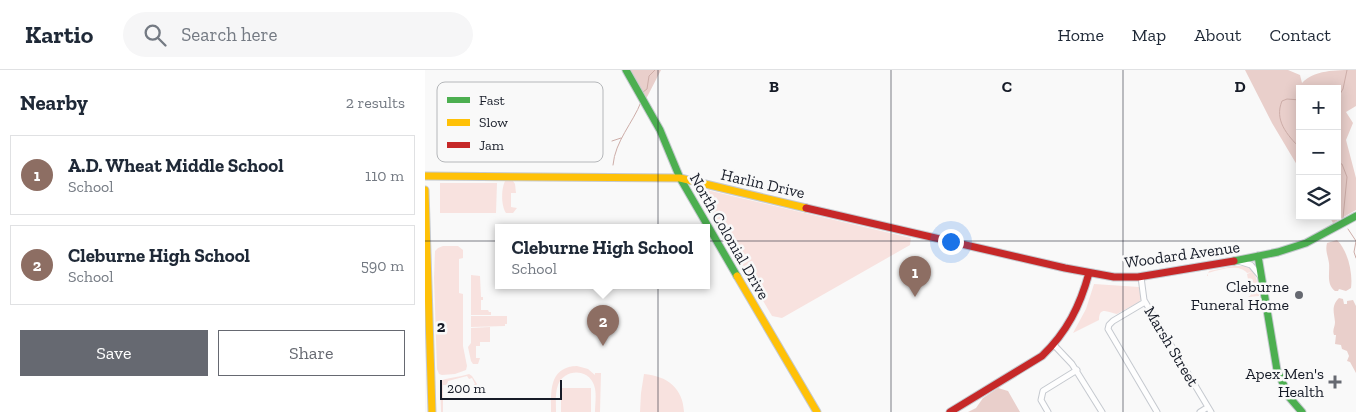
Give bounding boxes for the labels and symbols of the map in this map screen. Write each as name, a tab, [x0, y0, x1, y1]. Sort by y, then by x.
text: B	[769, 77, 779, 96]
text: C	[1002, 77, 1012, 96]
text: D	[1234, 77, 1246, 96]
legend	[437, 82, 603, 162]
text: Fast	[479, 92, 506, 109]
text: Slow	[479, 114, 508, 131]
text: Jam	[479, 137, 504, 154]
street label: Harlin Drive	[719, 165, 807, 202]
street label: North Colonial Drive	[686, 170, 773, 303]
your location	[938, 229, 964, 255]
street label: Woodard Avenue	[1123, 237, 1241, 272]
pin: 1	[899, 256, 931, 297]
place label: Cleburne Funeral Home	[1191, 277, 1289, 314]
marker: Cleburne Funeral Home	[1293, 289, 1305, 301]
street label: Marsh Street	[1140, 303, 1203, 390]
pin: 2	[587, 305, 619, 346]
text: 2	[437, 317, 446, 336]
place label: Apex Men's Health	[1245, 364, 1324, 401]
marker: Apex Men's Health	[1328, 375, 1342, 389]
scale bar	[440, 377, 563, 400]

